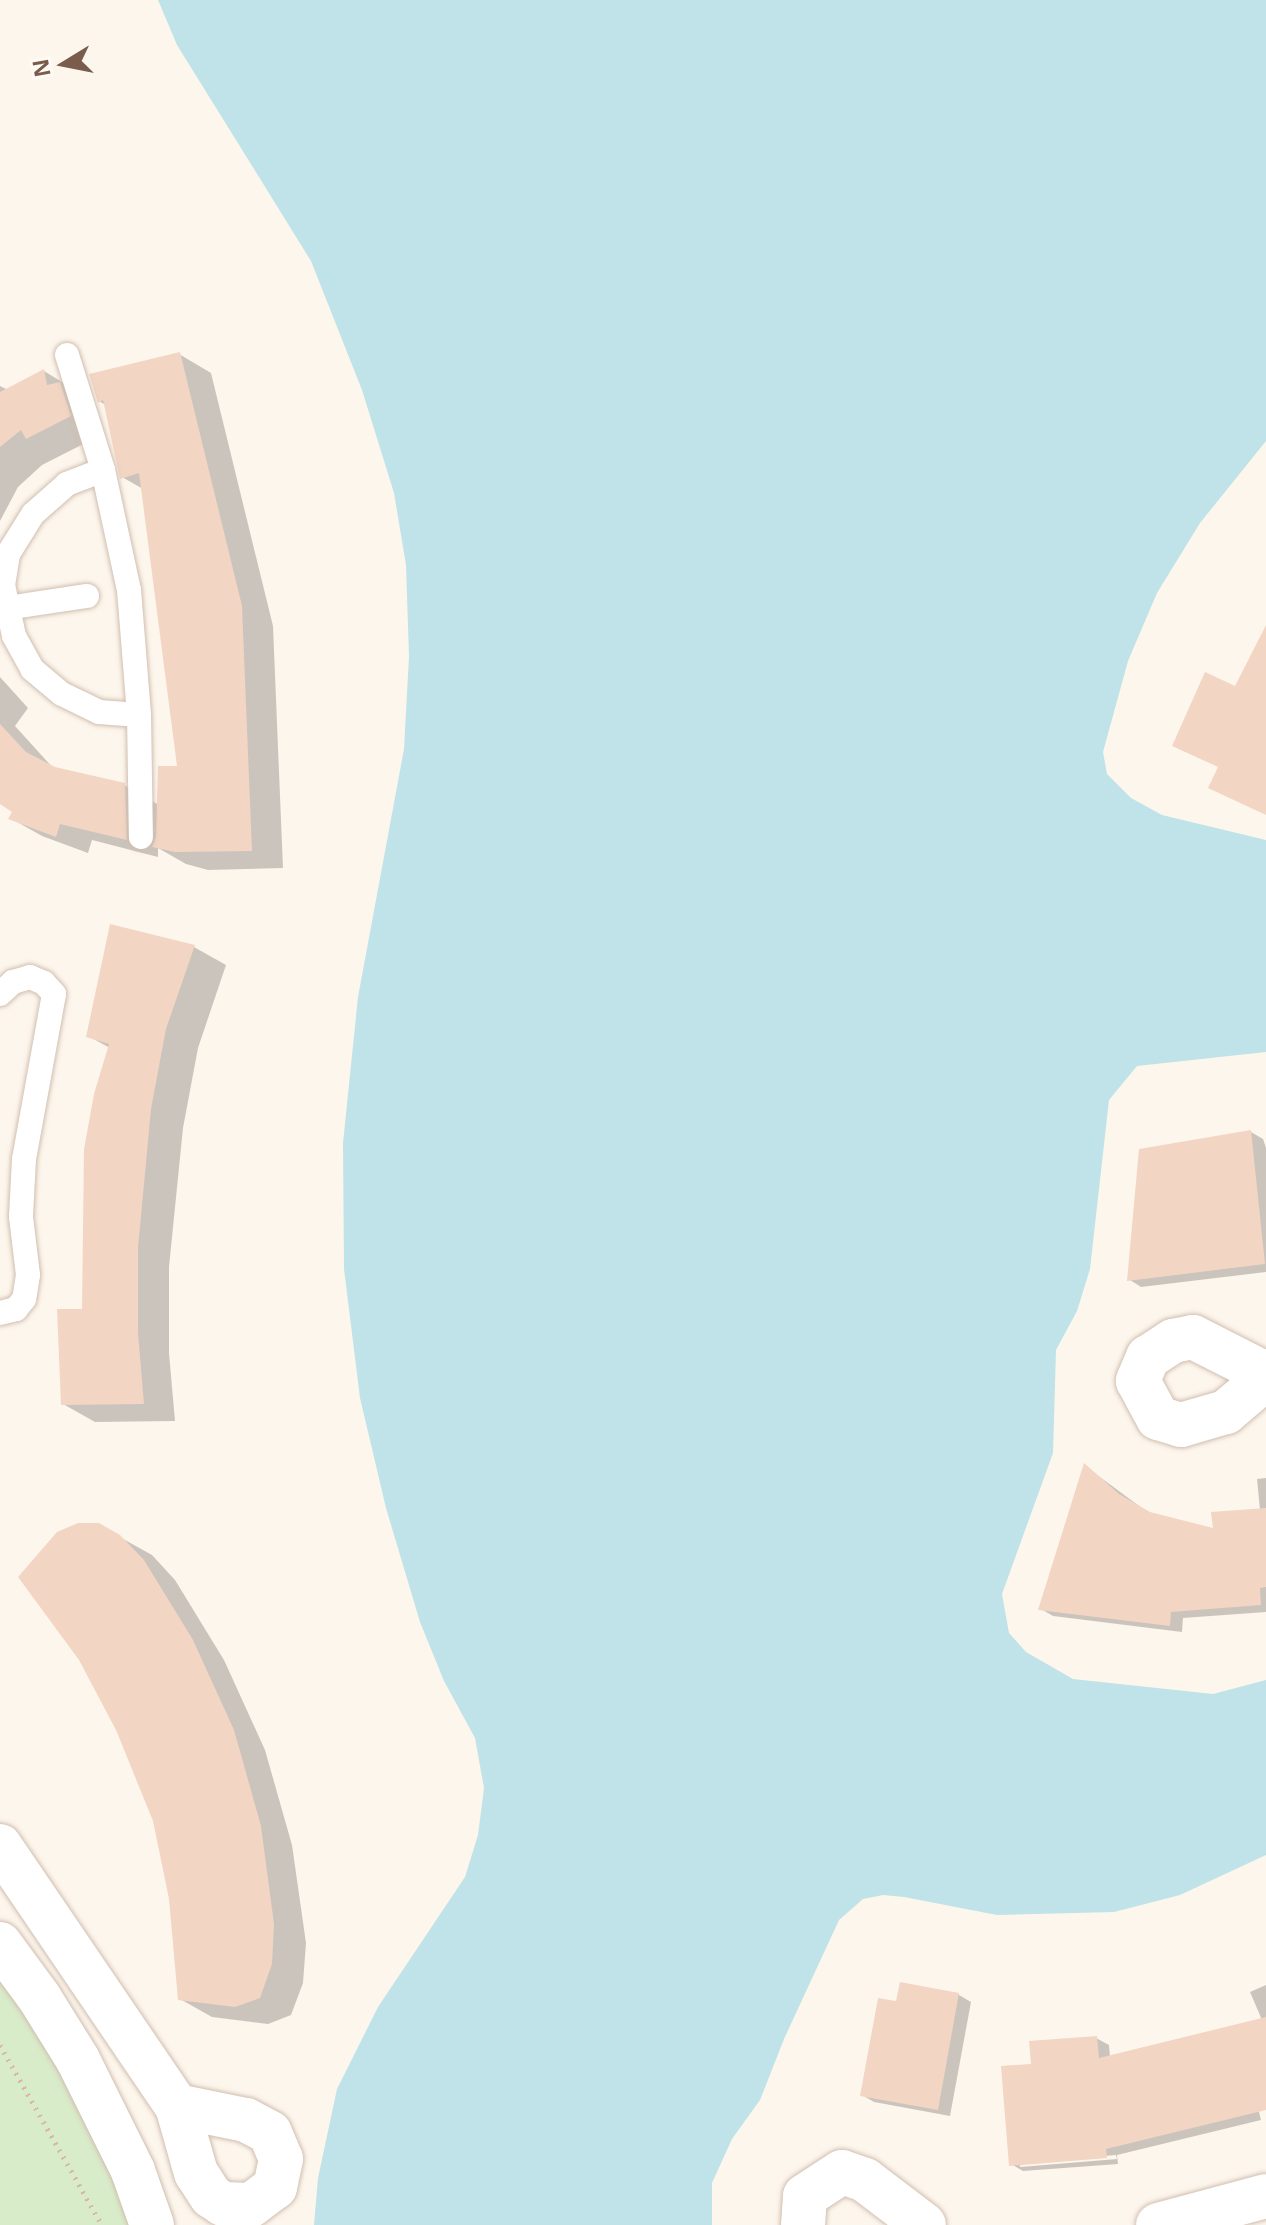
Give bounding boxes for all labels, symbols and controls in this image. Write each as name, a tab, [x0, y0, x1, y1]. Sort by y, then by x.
north arrow	[24, 24, 104, 104]
text: N	[24, 57, 57, 80]

